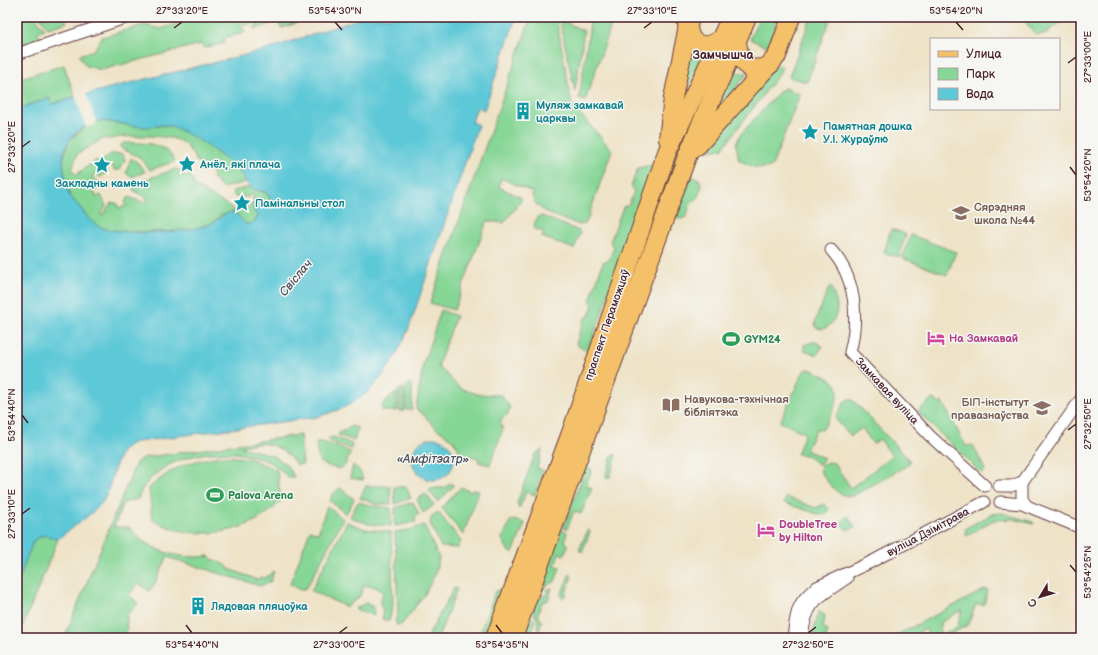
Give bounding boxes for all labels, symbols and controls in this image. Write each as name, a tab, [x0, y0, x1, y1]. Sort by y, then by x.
text: 27°33'20"E	[156, 5, 208, 17]
text: 53°54'30"N	[308, 5, 362, 17]
text: 27°33'10"E	[627, 5, 677, 17]
text: 53°54'20"N	[929, 5, 983, 17]
text: 27°33'00"E	[1082, 31, 1094, 83]
legend	[930, 38, 1060, 110]
text: Улица	[966, 47, 1002, 62]
district label: Замчышча	[693, 48, 754, 63]
text: Парк	[966, 67, 996, 82]
text: Вода	[966, 87, 994, 102]
place label: Муляж замкавай царквы	[536, 99, 624, 125]
building icon: Муляж замкавай царквы	[513, 101, 533, 121]
place label: Памятная дошка У.І. Жураўлю	[823, 120, 913, 146]
text: 27°33'20"E	[6, 121, 18, 173]
place icon: Памятная дошка У.І. Жураўлю	[800, 122, 820, 142]
text: 53°54'20"N	[1082, 148, 1094, 202]
place icon: Анёл, які плача	[177, 154, 197, 174]
place icon: Закладны камень	[92, 155, 112, 175]
place label: Анёл, які плача	[199, 158, 281, 171]
place label: Закладны камень	[55, 177, 149, 190]
place icon: Памінальны стол	[232, 193, 252, 213]
place label: Памінальны стол	[255, 197, 345, 210]
place label: Сярэдняя школа №44	[974, 201, 1036, 227]
school or university icon: Сярэдняя школа №44	[951, 203, 971, 223]
water label: Свіслач	[276, 257, 316, 299]
street label: праспект Пераможцаў	[582, 268, 632, 382]
hotel icon: На Замкавай	[926, 328, 946, 348]
sports icon: GYM24	[721, 329, 741, 349]
place label: На Замкавай	[949, 332, 1018, 345]
place label: GYM24	[744, 333, 781, 346]
street label: Замкавая вуліца	[853, 355, 922, 427]
text: 53°54'40"N	[6, 388, 18, 442]
place label: Навукова-тэхнічная бібліятэка	[684, 393, 789, 419]
library icon: Навукова-тэхнічная бібліятэка	[661, 395, 681, 415]
place label: БІП-інстытут правазнаўства	[951, 396, 1030, 422]
school or university icon: БІП-інстытут правазнаўства	[1032, 398, 1052, 418]
text: 27°32'50"E	[1082, 398, 1094, 450]
water label: «Амфітэатр»	[397, 452, 470, 467]
sports icon: Palova Arena	[205, 485, 225, 505]
text: 27°33'10"E	[6, 489, 18, 539]
place label: Palova Arena	[228, 489, 293, 502]
street label: вуліца Дзімітрава	[885, 505, 972, 559]
place label: DoubleTree by Hilton	[779, 518, 837, 544]
hotel icon: DoubleTree by Hilton	[756, 520, 776, 540]
text: 53°54'25"N	[1082, 545, 1094, 599]
north arrow	[1020, 577, 1060, 617]
building icon: Лядовая пляцоўка	[188, 596, 208, 616]
text: С	[1025, 596, 1040, 610]
place label: Лядовая пляцоўка	[210, 600, 308, 613]
text: 53°54'40"N	[165, 639, 219, 651]
text: 27°33'00"E	[313, 639, 365, 651]
text: 53°54'35"N	[475, 639, 529, 651]
text: 27°32'50"E	[782, 639, 834, 651]

